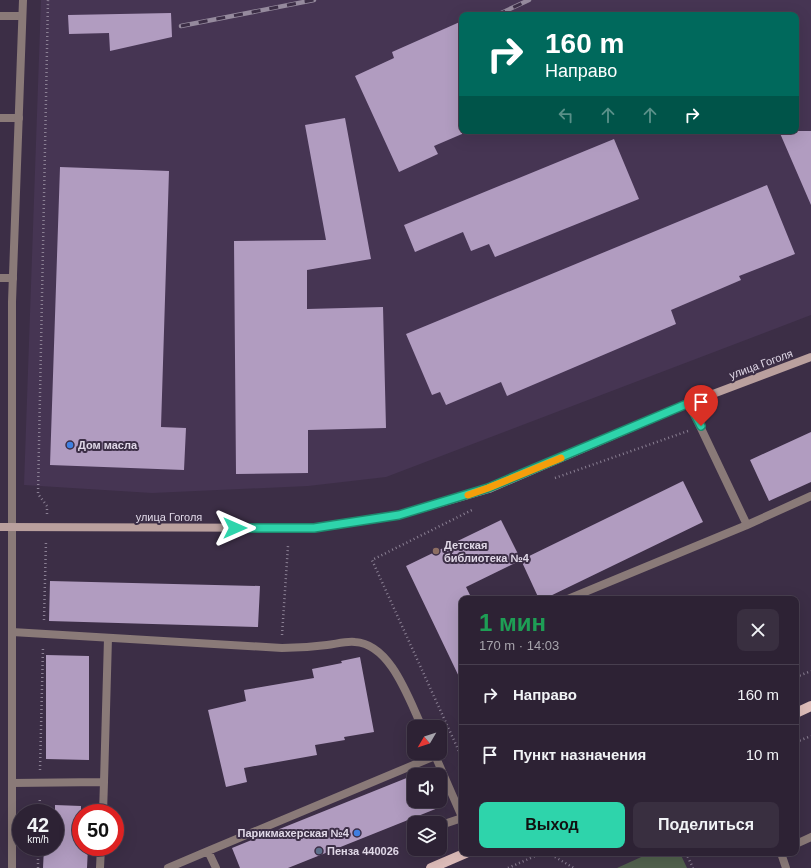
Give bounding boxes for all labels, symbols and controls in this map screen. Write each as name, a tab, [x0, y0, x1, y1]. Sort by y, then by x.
icon: right	[479, 28, 531, 80]
text: 160 m	[545, 28, 624, 59]
text: Направо	[545, 61, 617, 81]
icon: left	[555, 104, 577, 126]
icon: ahead	[597, 104, 619, 126]
icon: ahead	[639, 104, 661, 126]
icon: right	[681, 104, 703, 126]
street label: улица Гоголя	[728, 347, 794, 381]
pin	[684, 385, 718, 426]
icon: arrive	[690, 391, 712, 413]
place label: Дом масла	[78, 439, 138, 451]
marker: Дом масла	[65, 440, 75, 450]
position arrow	[214, 507, 256, 549]
street label: улица Гоголя	[136, 511, 202, 523]
place label: Детская библиотека №4	[444, 539, 530, 564]
marker: Детская библиотека №4	[431, 546, 441, 556]
text: 1 мин	[479, 609, 546, 636]
button: close	[737, 609, 779, 651]
text: 170 m · 14:03	[479, 638, 559, 653]
icon: right	[479, 684, 501, 706]
text: Направо	[513, 686, 577, 703]
text: 160 m	[737, 686, 779, 703]
north arrow	[407, 720, 447, 760]
map controls	[407, 720, 447, 856]
icon: arrive	[479, 744, 501, 766]
text: Пункт назначения	[513, 746, 646, 763]
text: 10 m	[746, 746, 779, 763]
button: sound	[407, 768, 447, 808]
button: Выход	[479, 802, 625, 848]
button: Поделиться	[633, 802, 779, 848]
speed limit sign: 50	[72, 804, 124, 856]
text: 42	[27, 814, 49, 836]
button: layers	[407, 816, 447, 856]
place label: Парикмахерская №4	[238, 827, 350, 839]
marker: Парикмахерская №4	[352, 828, 362, 838]
text: km/h	[27, 834, 49, 845]
place label: Пенза 440026	[327, 845, 399, 857]
marker: Пенза 440026	[314, 846, 324, 856]

